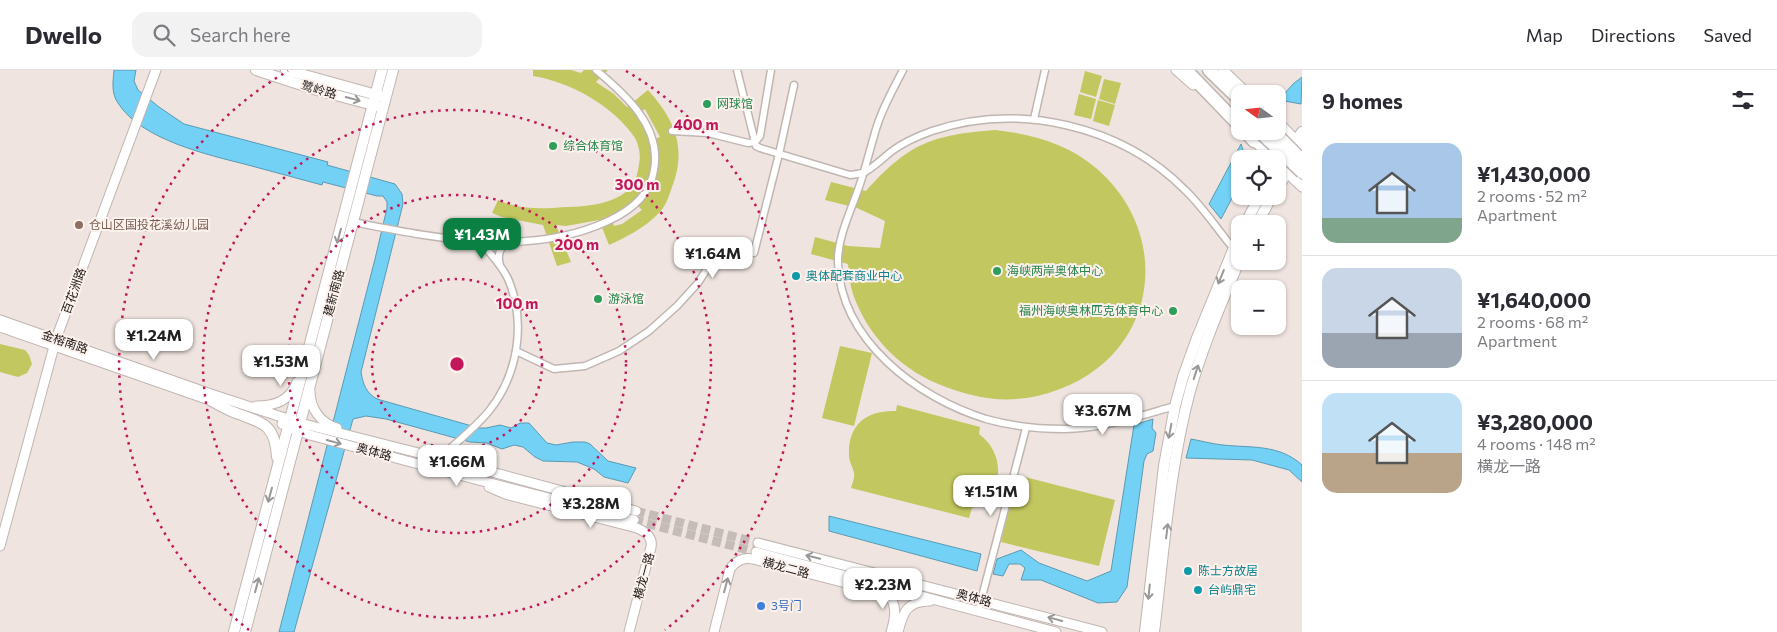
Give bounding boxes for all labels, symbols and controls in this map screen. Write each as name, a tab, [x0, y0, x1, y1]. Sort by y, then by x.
search box	[132, 12, 482, 57]
text: Dwello	[25, 20, 102, 49]
icon: search	[150, 21, 178, 49]
text: Search here	[190, 23, 291, 46]
text: Map	[1526, 24, 1563, 46]
text: Directions	[1591, 24, 1675, 46]
text: Saved	[1703, 24, 1752, 46]
street label: 鹭岭路	[300, 77, 339, 101]
north arrow	[1231, 85, 1286, 140]
map controls	[1231, 85, 1286, 335]
icon: filters	[1729, 86, 1757, 114]
text: 9 homes	[1322, 88, 1403, 113]
one-way arrow	[345, 95, 361, 105]
place label: 网球馆	[717, 96, 753, 110]
marker: 网球馆	[701, 98, 713, 110]
text: 400 m	[673, 115, 719, 133]
place label: 综合体育馆	[563, 138, 623, 152]
marker: 综合体育馆	[547, 140, 559, 152]
button: locate	[1231, 150, 1286, 205]
text: ¥1,430,000	[1477, 161, 1591, 186]
icon: home	[1362, 163, 1422, 223]
text: 300 m	[615, 175, 659, 193]
text: 2 rooms · 52 m²	[1477, 186, 1587, 205]
text: Apartment	[1477, 205, 1557, 224]
button: +	[1231, 215, 1286, 270]
place label: 仓山区国投花溪幼儿园	[89, 217, 209, 231]
pin: ¥1.43M	[441, 218, 523, 260]
marker: 仓山区国投花溪幼儿园	[73, 219, 85, 231]
text: ¥1.43M	[454, 224, 510, 243]
one-way arrow	[333, 228, 343, 244]
text: 200 m	[555, 235, 599, 253]
pin: ¥1.64M	[672, 236, 754, 279]
text: ¥1.64M	[685, 243, 741, 262]
place label: 海峡两岸奥体中心	[1007, 263, 1103, 277]
marker: 海峡两岸奥体中心	[991, 265, 1003, 277]
street label: 百花洲路	[58, 266, 88, 316]
street label: 建新南路	[320, 268, 346, 318]
place label: 奥体配套商业中心	[806, 268, 902, 282]
one-way arrow	[1215, 269, 1225, 284]
marker: 奥体配套商业中心	[790, 270, 802, 282]
button: −	[1231, 280, 1286, 335]
text: ¥1,640,000	[1477, 287, 1591, 312]
icon: home	[1362, 288, 1422, 348]
place label: 游泳馆	[608, 291, 644, 305]
marker: 游泳馆	[592, 293, 604, 305]
text: 100 m	[496, 294, 538, 312]
place label: 福州海峡奥林匹克体育中心	[1019, 303, 1163, 317]
marker: 福州海峡奥林匹克体育中心	[1167, 305, 1179, 317]
text: 2 rooms · 68 m²	[1477, 312, 1588, 331]
pin: ¥1.24M	[113, 318, 195, 361]
text: ¥1.24M	[126, 325, 182, 344]
street label: 金榕南路	[40, 327, 90, 355]
text: Apartment	[1477, 331, 1557, 350]
pin: ¥1.53M	[240, 344, 322, 387]
text: ¥1.53M	[253, 351, 309, 370]
centre of rings	[448, 355, 466, 373]
one-way arrow	[1192, 364, 1202, 380]
pin: ¥3.67M	[1062, 394, 1144, 436]
text: ¥3.67M	[1074, 400, 1132, 419]
text: ¥3,280,000	[1477, 409, 1593, 434]
icon: home	[1362, 413, 1422, 473]
one-way arrow	[1164, 423, 1174, 439]
text: 4 rooms · 148 m²	[1477, 434, 1596, 453]
one-way arrow	[326, 437, 342, 447]
street label: 奥体路	[355, 440, 393, 462]
pin: ¥1.66M	[416, 444, 498, 487]
text: ¥1.66M	[429, 451, 485, 470]
text: 横龙一路	[1477, 456, 1541, 475]
pin: ¥1.51M	[950, 474, 1032, 517]
text: ¥1.51M	[964, 481, 1018, 500]
one-way arrow	[265, 486, 274, 502]
pin: ¥3.28M	[550, 486, 632, 529]
text: ¥3.28M	[562, 493, 620, 512]
one-way arrow	[1162, 524, 1172, 540]
street label: 横龙一路	[630, 551, 656, 601]
one-way arrow	[806, 552, 822, 562]
street label: 横龙二路	[761, 554, 811, 580]
place label: 陈士方故居	[1198, 563, 1258, 577]
marker: 陈士方故居	[1182, 565, 1194, 577]
pin: ¥2.23M	[842, 568, 924, 610]
text: ¥2.23M	[854, 574, 912, 593]
one-way arrow	[253, 577, 263, 593]
one-way arrow	[722, 577, 731, 593]
place label: 台屿鼎宅	[1208, 582, 1256, 596]
one-way arrow	[1144, 584, 1154, 600]
marker: 台屿鼎宅	[1192, 584, 1204, 596]
street label: 奥体路	[955, 586, 993, 608]
place label: 3号门	[771, 598, 802, 612]
marker: 3号门	[755, 600, 767, 612]
one-way arrow	[1048, 614, 1064, 624]

